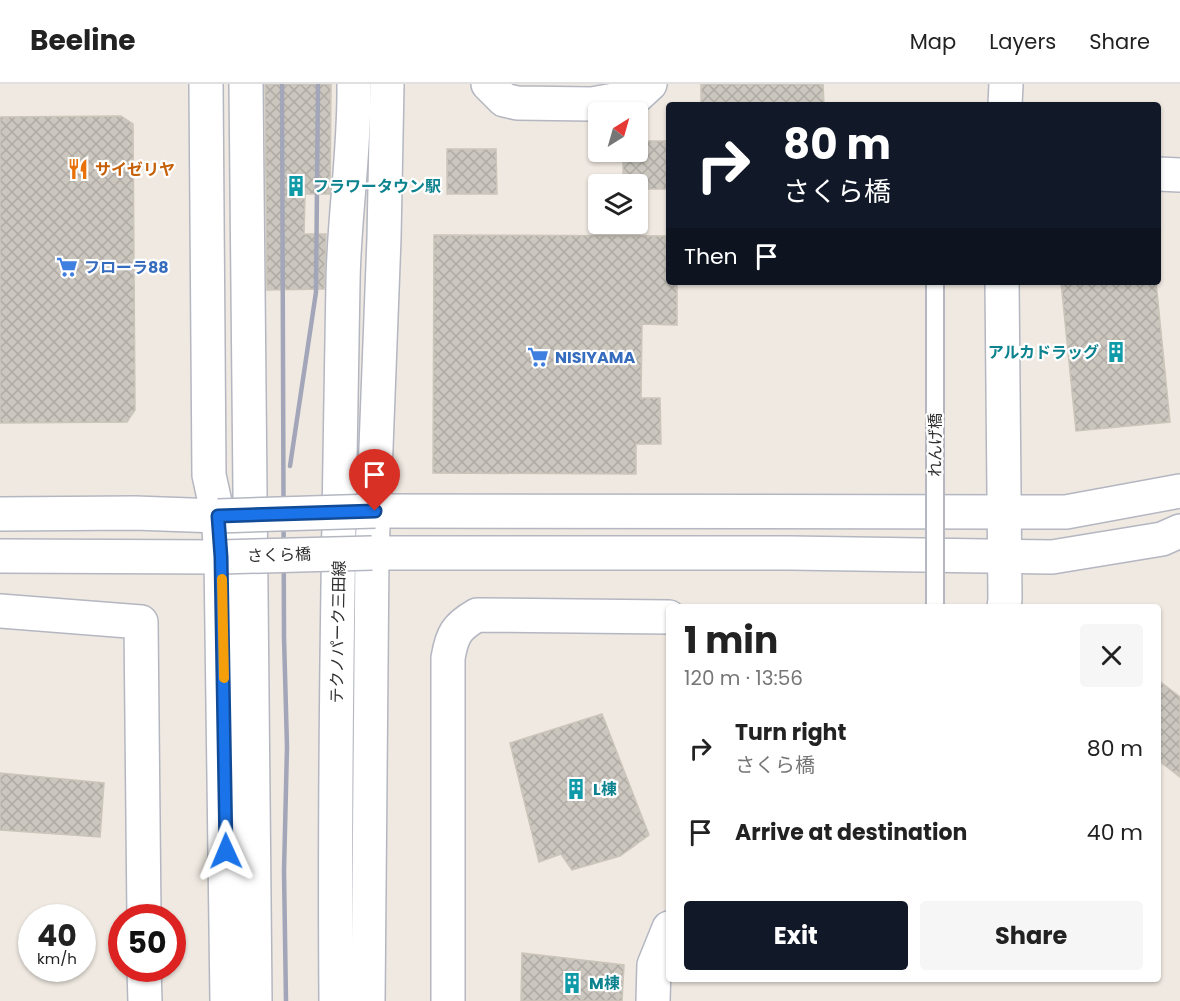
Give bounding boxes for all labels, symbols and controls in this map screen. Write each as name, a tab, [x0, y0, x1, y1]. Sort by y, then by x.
text: Beeline	[30, 21, 136, 60]
text: Map	[910, 27, 956, 56]
text: Layers	[989, 27, 1056, 56]
text: Share	[1089, 27, 1150, 56]
north arrow	[588, 102, 648, 162]
map controls	[588, 102, 648, 234]
text: 80 m	[783, 115, 891, 174]
icon: right	[684, 126, 762, 204]
restaurant icon: サイゼリヤ	[66, 157, 90, 181]
place label: サイゼリヤ	[95, 158, 175, 181]
text: さくら橋	[783, 173, 891, 210]
building icon: フラワータウン駅	[284, 174, 308, 198]
button: layers	[588, 174, 648, 234]
place label: フラワータウン駅	[313, 175, 441, 198]
icon: arrive	[750, 240, 783, 273]
text: Then	[684, 241, 738, 272]
supermarket icon: フローラ88	[55, 255, 79, 279]
place label: フローラ88	[84, 256, 169, 279]
building icon: アルカドラッグ	[1104, 340, 1128, 364]
place label: アルカドラッグ	[988, 341, 1099, 364]
supermarket icon: NISIYAMA	[526, 345, 550, 369]
place label: NISIYAMA	[555, 346, 636, 369]
street label: れんげ橋	[924, 413, 947, 477]
pin	[349, 449, 400, 511]
icon: arrive	[358, 458, 391, 491]
street label: さくら橋	[247, 542, 311, 568]
street label: テクノパーク三田線	[325, 560, 351, 704]
text: 1 min	[684, 615, 778, 666]
button: close	[1080, 624, 1143, 687]
text: 120 m · 13:56	[684, 664, 803, 692]
text: Turn right	[735, 717, 846, 748]
icon: right	[684, 732, 717, 765]
text: 80 m	[1087, 733, 1143, 764]
text: さくら橋	[735, 751, 815, 779]
building icon: L棟	[564, 777, 588, 801]
place label: L棟	[593, 778, 617, 801]
icon: arrive	[684, 816, 717, 849]
text: Arrive at destination	[735, 817, 967, 848]
text: 40 m	[1087, 817, 1143, 848]
position arrow	[194, 819, 258, 883]
button: Exit	[684, 901, 908, 970]
button: Share	[920, 901, 1143, 970]
speed limit sign: 50	[108, 904, 186, 982]
text: 40	[37, 914, 77, 957]
text: km/h	[37, 948, 77, 969]
building icon: M棟	[560, 971, 584, 995]
place label: M棟	[589, 972, 620, 995]

